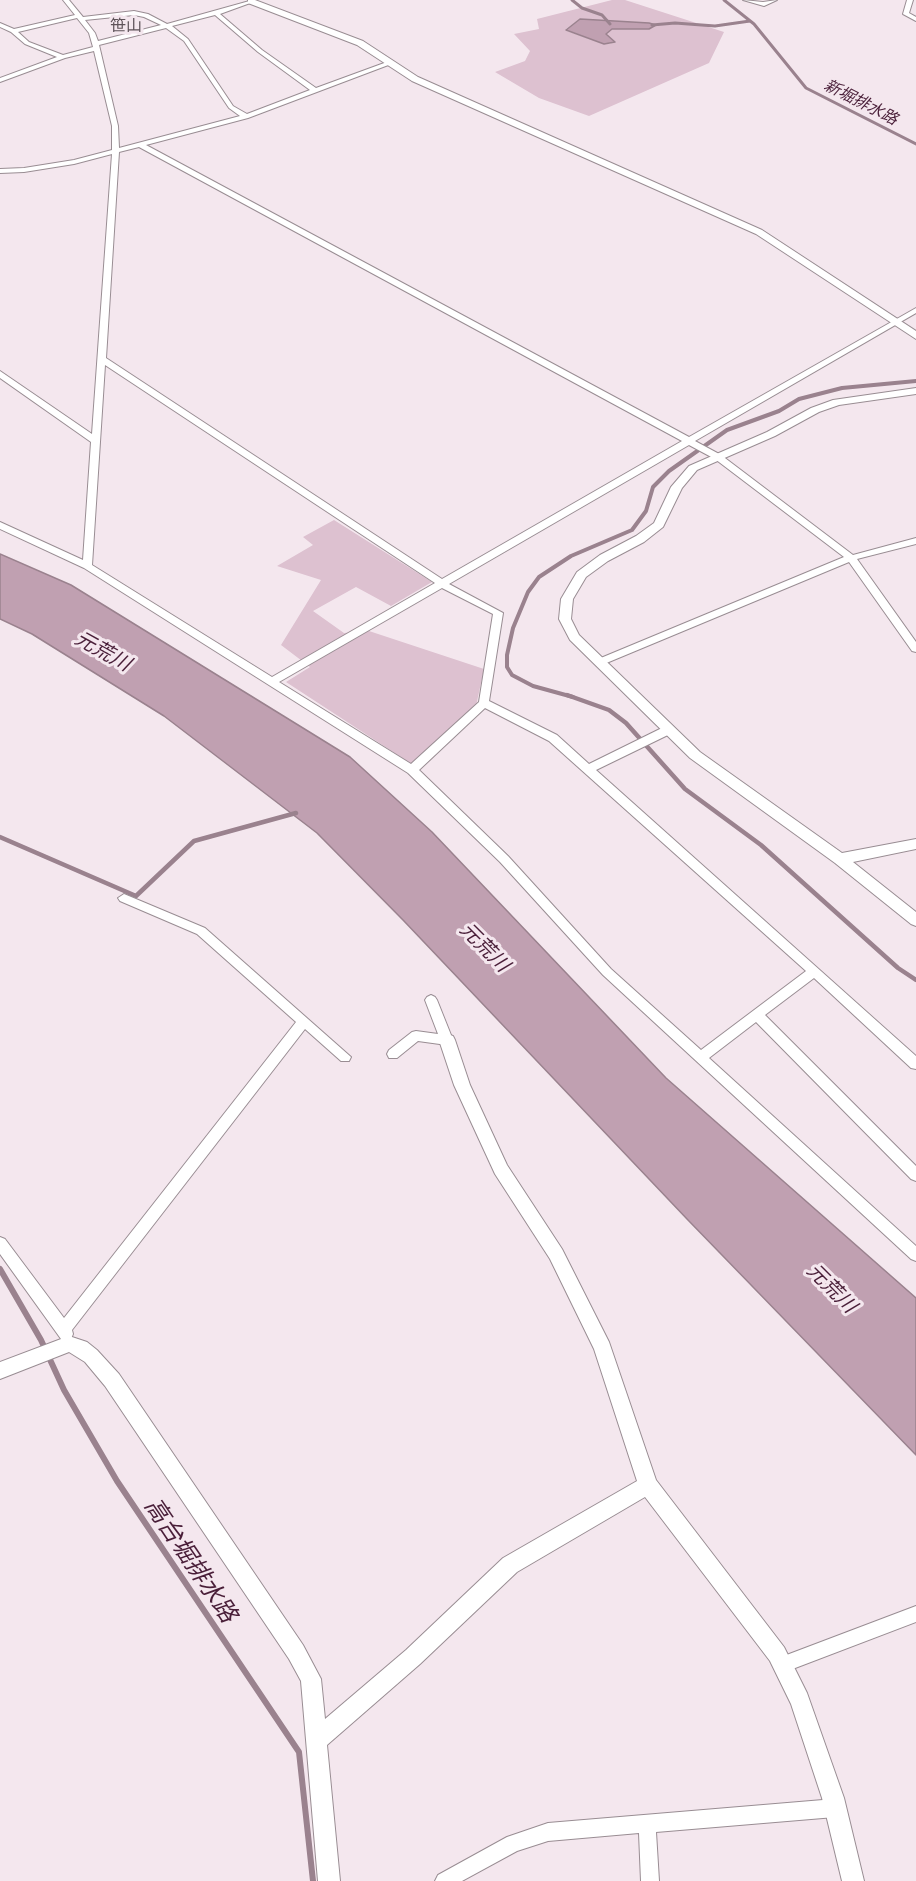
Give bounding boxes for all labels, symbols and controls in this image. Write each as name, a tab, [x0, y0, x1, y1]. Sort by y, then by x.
district label: 笹山	[110, 16, 142, 36]
water label: 新堀排水路	[821, 75, 901, 129]
water label: 元荒川	[71, 626, 135, 676]
water label: 元荒川	[455, 917, 515, 977]
water label: 元荒川	[802, 1258, 862, 1318]
water label: 高台堀排水路	[139, 1492, 243, 1628]

